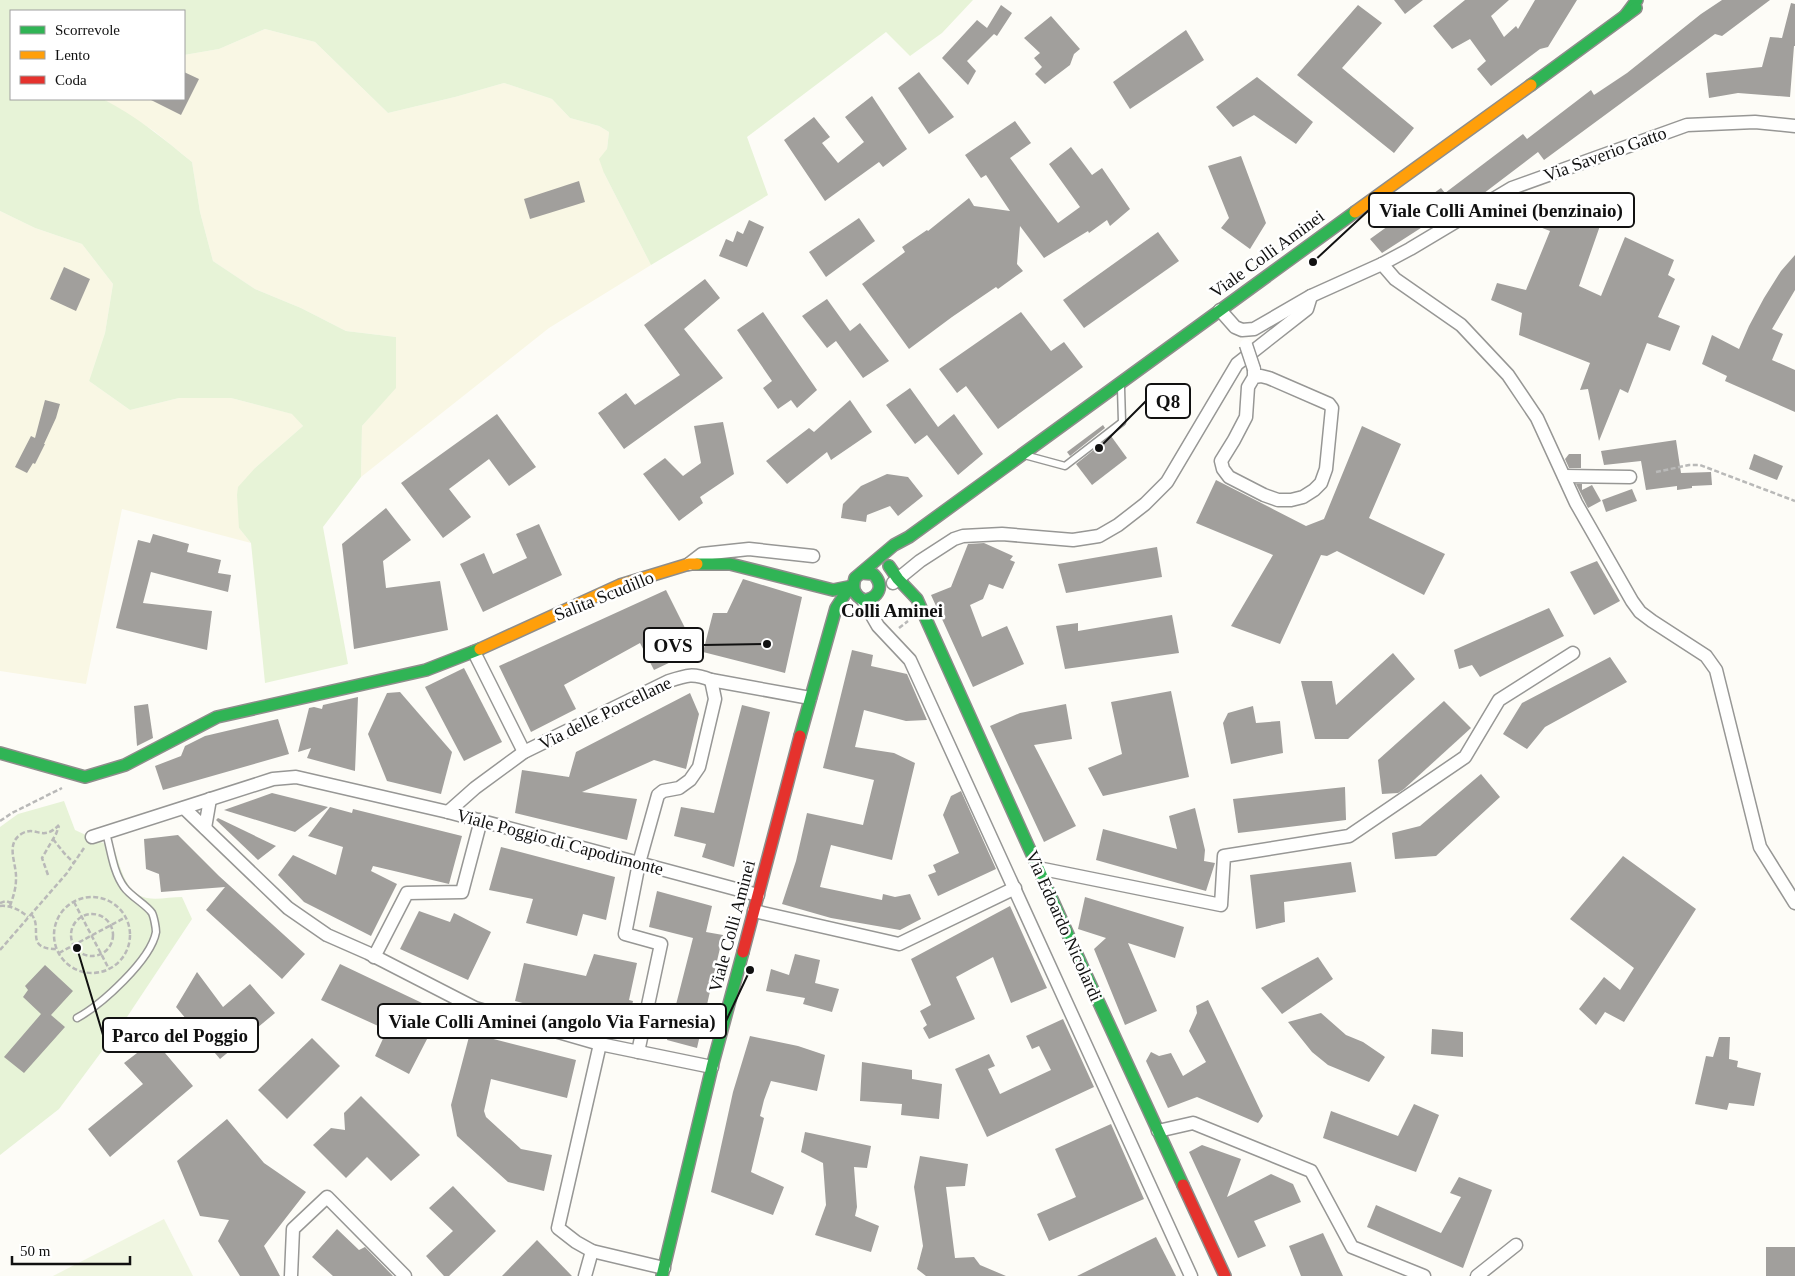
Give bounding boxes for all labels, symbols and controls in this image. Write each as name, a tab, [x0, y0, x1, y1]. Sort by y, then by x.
legend	[10, 10, 185, 100]
text: Scorrevole	[55, 22, 120, 38]
text: Lento	[55, 47, 90, 63]
text: Coda	[55, 72, 87, 88]
street label: Via Saverio Gatto	[1541, 123, 1669, 185]
callout: Viale Colli Aminei (benzinaio)	[1369, 193, 1634, 227]
text: Viale Colli Aminei (benzinaio)	[1379, 200, 1623, 222]
street label: Viale Colli Aminei	[1206, 206, 1328, 302]
callout: Q8	[1146, 384, 1190, 418]
text: Q8	[1156, 391, 1180, 412]
street label: Salita Scudillo	[551, 567, 657, 625]
district label: Colli Aminei	[841, 600, 943, 621]
callout: OVS	[644, 628, 703, 662]
text: OVS	[653, 635, 693, 656]
street label: Via delle Porcellane	[536, 672, 674, 754]
street label: Viale Poggio di Capodimonte	[454, 805, 666, 879]
street label: Via Edoardo Nicolardi	[1022, 848, 1106, 1004]
street label: Viale Colli Aminei	[705, 858, 759, 994]
callout: Viale Colli Aminei (angolo Via Farnesia)	[378, 1004, 726, 1038]
text: Viale Colli Aminei (angolo Via Farnesia)	[388, 1011, 716, 1033]
callout: Parco del Poggio	[103, 1018, 258, 1052]
text: Parco del Poggio	[112, 1025, 248, 1046]
scale bar	[12, 1234, 130, 1266]
text: 50 m	[20, 1243, 51, 1259]

